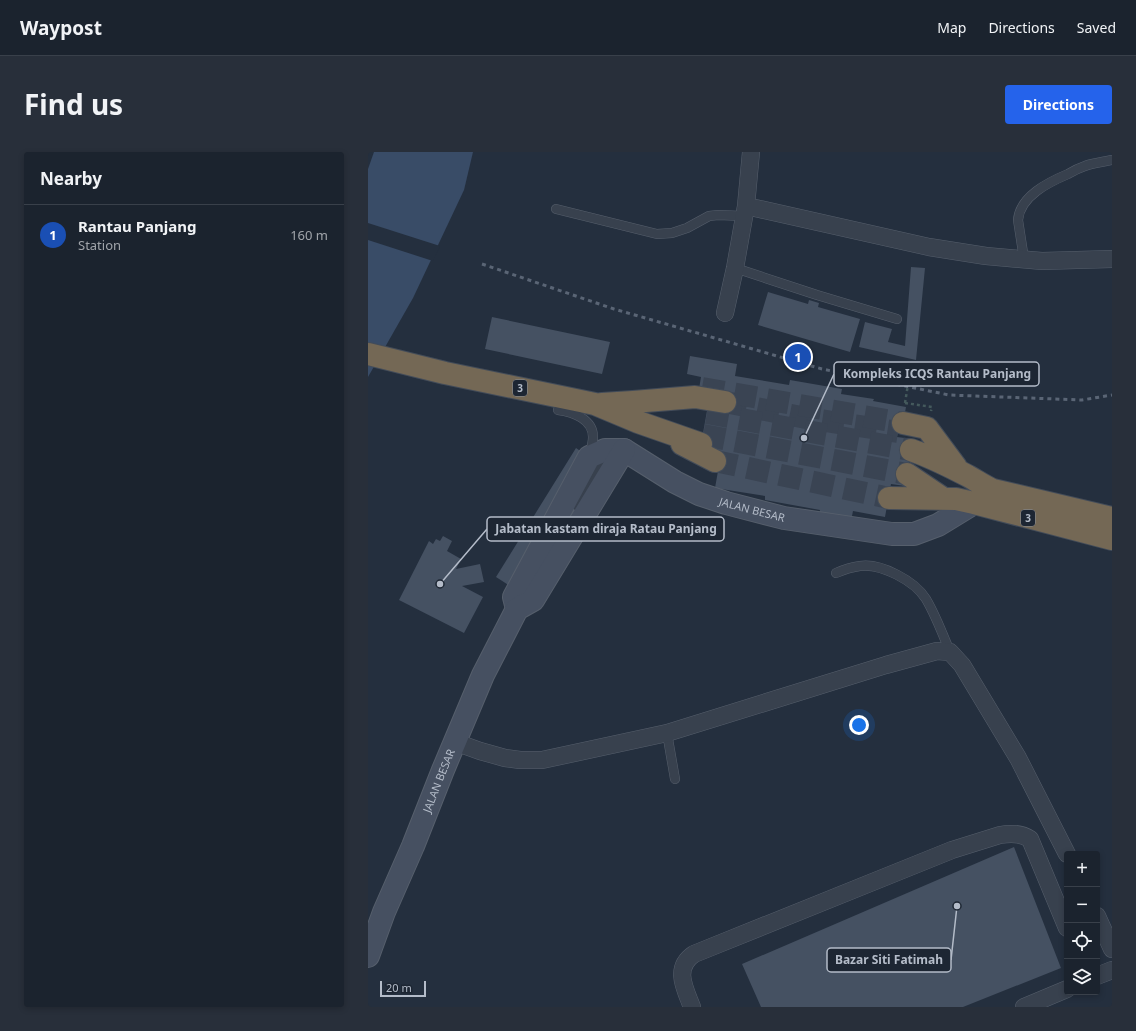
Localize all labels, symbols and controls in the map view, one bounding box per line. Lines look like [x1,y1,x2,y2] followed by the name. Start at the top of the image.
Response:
[20,15,102,41] text: Waypost
[937,18,966,37] text: Map
[988,18,1055,37] text: Directions
[1077,18,1116,37] text: Saved
[24,85,123,123] text: Find us
[1005,85,1112,124] button: Directions
[40,167,102,190] text: Nearby
[78,216,196,236] text: Rantau Panjang
[49,226,57,244] text: 1
[290,226,328,244] text: 160 m
[78,236,121,254] text: Station
[785,342,811,372] pin: 1
[834,362,1039,386] callout: Kompleks ICQS Rantau Panjang
[843,365,1031,382] text: Kompleks ICQS Rantau Panjang
[513,380,527,396] road number: 3
[716,493,787,525] street label: JALAN BESAR
[1021,510,1035,526] road number: 3
[487,517,724,541] callout: Jabatan kastam diraja Ratau Panjang
[494,520,717,537] text: Jabatan kastam diraja Ratau Panjang
[849,715,869,735] your location
[419,746,458,816] street label: JALAN BESAR
[1064,851,1100,995] map controls
[1064,851,1100,887] button: +
[1064,887,1100,923] button: −
[1064,923,1100,959] button: locate
[827,948,951,972] callout: Bazar Siti Fatimah
[835,951,943,968] text: Bazar Siti Fatimah
[1064,959,1100,995] button: layers
[380,979,426,998] scale bar
[386,980,412,995] text: 20 m

